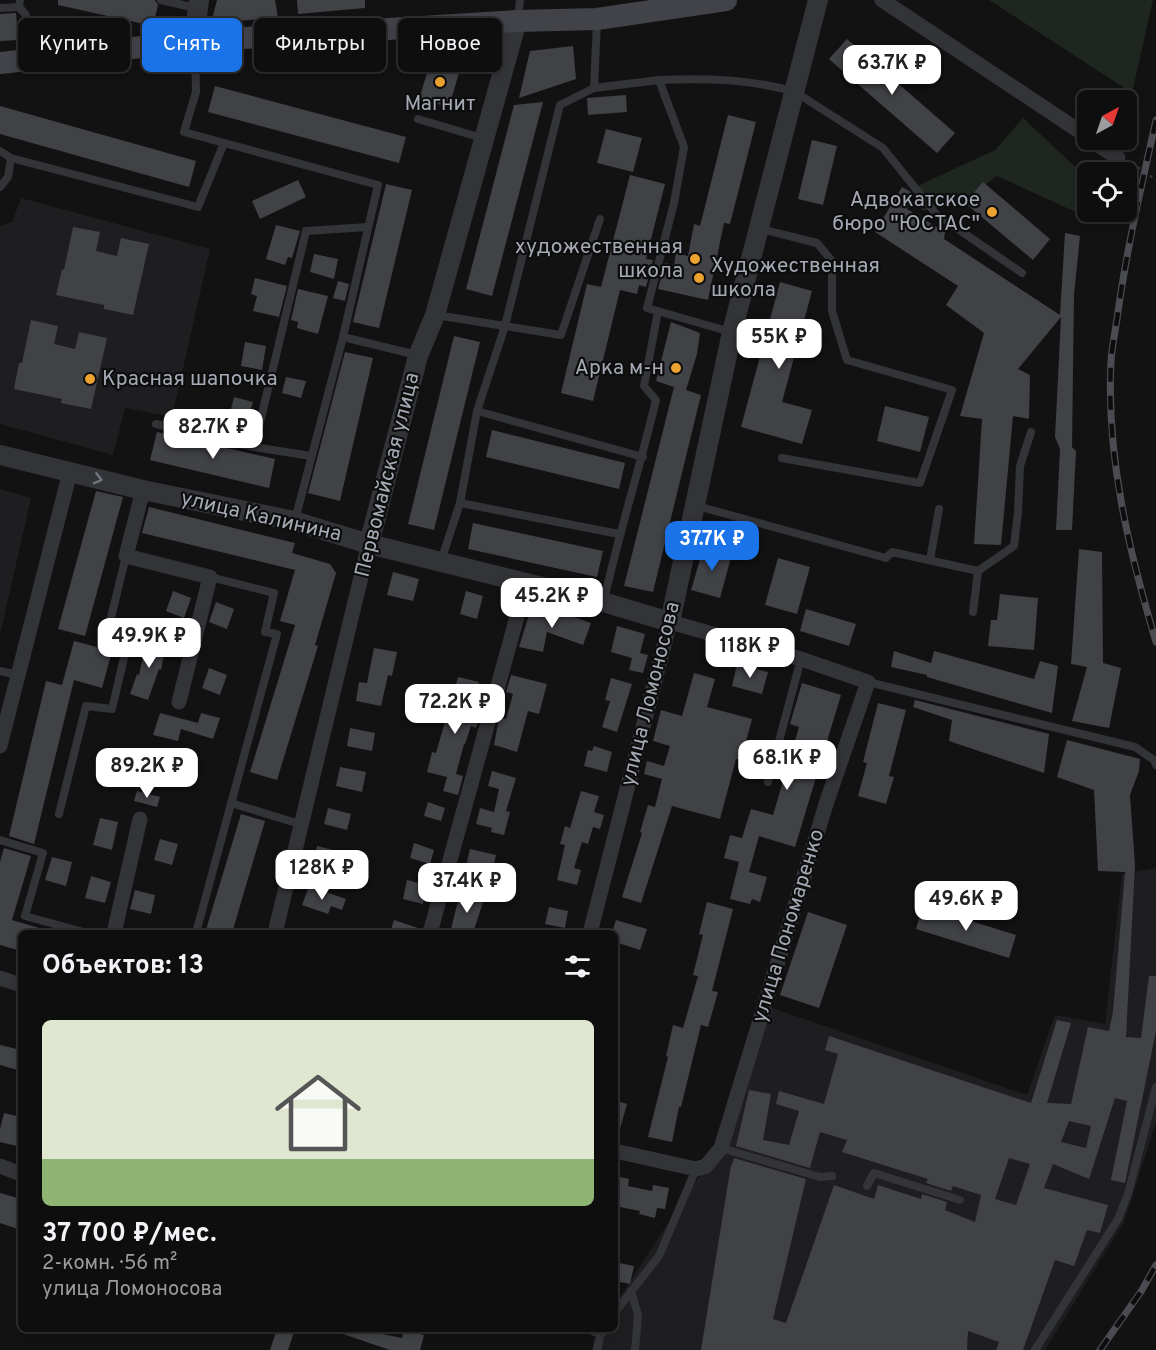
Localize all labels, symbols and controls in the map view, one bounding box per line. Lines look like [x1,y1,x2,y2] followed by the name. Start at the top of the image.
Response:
[18,18,130,72] chip: Купить
[142,18,242,72] chip: Снять
[254,18,386,72] chip: Фильтры
[398,18,502,72] chip: Новое
[837,45,947,96] pin: 63.7K ₽
[857,51,927,77] text: 63.7K ₽
[433,75,447,89] marker: Магнит
[1077,90,1137,150] north arrow
[1077,90,1137,222] map controls
[404,91,476,118] place label: Магнит
[1077,162,1137,222] button: locate
[832,187,980,238] place label: Адвокатское бюро "ЮСТАС"
[985,205,999,219] marker: Адвокатское бюро "ЮСТАС"
[515,234,683,285] place label: художественная школа
[688,252,702,266] marker: художественная школа
[711,253,880,304] place label: Художественная школа
[692,271,706,285] marker: Художественная школа
[737,319,821,370] pin: 55K ₽
[751,325,807,351] text: 55K ₽
[575,355,664,382] place label: Арка м-н
[669,361,683,375] marker: Арка м-н
[102,366,278,393] place label: Красная шапочка
[349,370,427,580] street label: Первомайская улица
[83,372,97,386] marker: Красная шапочка
[158,409,268,460] pin: 82.7K ₽
[178,415,248,441] text: 82.7K ₽
[92,471,102,484] one-way arrow
[178,485,344,549] street label: улица Калинина
[657,521,767,572] pin: 37.7K ₽
[679,527,745,553] text: 37.7K ₽
[497,578,607,629] pin: 45.2K ₽
[515,584,589,610] text: 45.2K ₽
[615,599,687,789] street label: улица Ломоносова
[94,618,204,669] pin: 49.9K ₽
[112,624,186,650] text: 49.9K ₽
[701,628,799,679] pin: 118K ₽
[720,634,780,660] text: 118K ₽
[400,684,510,735] pin: 72.2K ₽
[419,690,491,716] text: 72.2K ₽
[732,740,842,791] pin: 68.1K ₽
[752,746,822,772] text: 68.1K ₽
[92,748,202,799] pin: 89.2K ₽
[110,754,184,780] text: 89.2K ₽
[747,826,831,1026] street label: улица Пономаренко
[273,850,371,901] pin: 128K ₽
[289,856,355,882] text: 128K ₽
[412,863,522,914] pin: 37.4K ₽
[432,869,502,895] text: 37.4K ₽
[911,881,1021,932] pin: 49.6K ₽
[929,887,1003,913] text: 49.6K ₽
[42,950,204,983] text: Объектов: 13
[561,950,594,983] icon: filters
[264,1059,372,1167] icon: home
[42,1218,217,1251] text: 37 700 ₽/мес.
[42,1251,177,1277] text: 2-комн. · 56 m²
[42,1277,222,1303] text: улица Ломоносова

